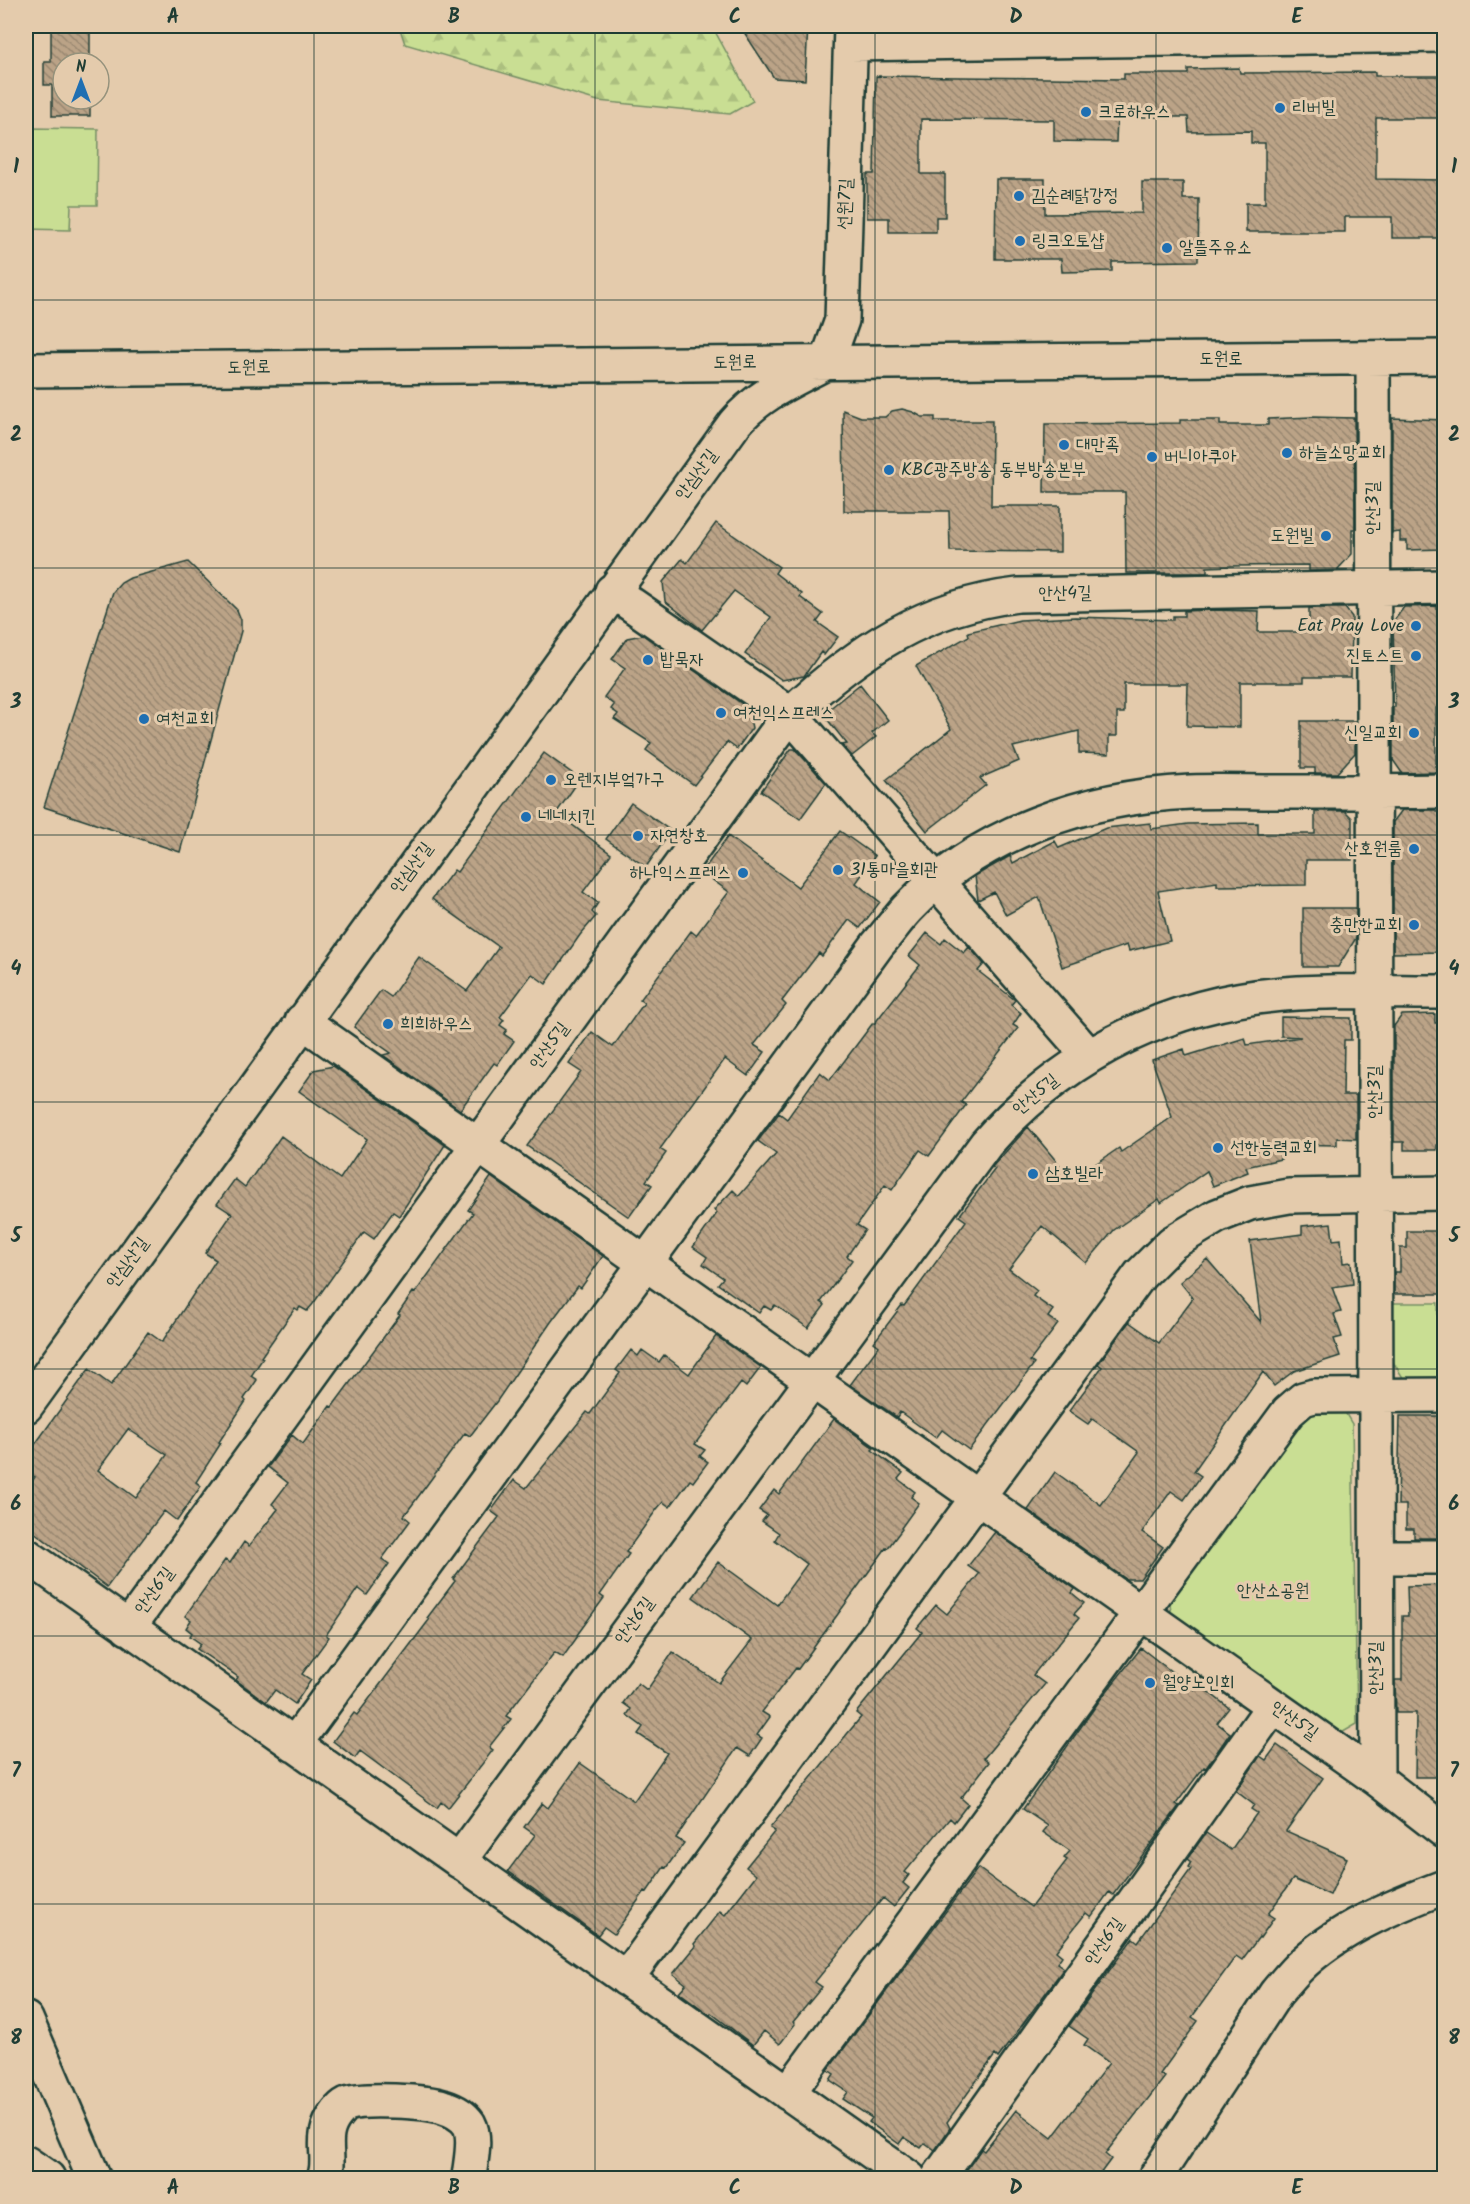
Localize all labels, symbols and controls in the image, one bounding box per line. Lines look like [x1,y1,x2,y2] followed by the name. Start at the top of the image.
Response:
[167,2,179,34] text: A
[448,2,460,34] text: B
[729,2,741,34] text: C
[1009,2,1023,34] text: D
[1291,2,1303,34] text: E
[51,51,111,111] north arrow
[76,55,86,80] text: N
[1292,94,1336,123] place label: 리버빌
[1098,98,1170,127] place label: 크로하우스
[1273,101,1287,115] marker: 리버빌
[1079,105,1093,119] marker: 크로하우스
[13,152,19,184] text: 1
[1451,152,1457,184] text: 1
[831,177,861,230] street label: 선원7길
[1031,182,1118,211] place label: 김순례닭강정
[1012,189,1026,203] marker: 김순례닭강정
[1032,227,1105,256] place label: 링크오토샵
[1013,234,1027,248] marker: 링크오토샵
[1179,234,1251,263] place label: 알뜰주유소
[1160,241,1174,255] marker: 알뜰주유소
[1199,345,1243,374] street label: 도원로
[713,348,757,378] street label: 도원로
[227,353,271,383] street label: 도원로
[10,420,22,452] text: 2
[1448,420,1460,452] text: 2
[1076,431,1119,460] place label: 대만족
[1057,438,1071,452] marker: 대만족
[1299,439,1386,468] place label: 하늘소망교회
[668,443,726,507] street label: 안심산길
[1164,443,1237,472] place label: 버니아쿠아
[1280,446,1294,460] marker: 하늘소망교회
[1145,450,1159,464] marker: 버니아쿠아
[901,456,1086,485] place label: KBC광주방송 동부방송본부
[882,463,896,477] marker: KBC광주방송 동부방송본부
[1359,481,1388,535] street label: 안산3길
[1271,522,1315,551] place label: 도원빌
[1319,529,1333,543] marker: 도원빌
[1038,579,1092,609] street label: 안산4길
[1297,612,1404,641] place label: Eat Pray Love
[1409,619,1423,633] marker: Eat Pray Love
[1346,642,1404,671] place label: 진토스트
[660,646,704,675] place label: 밥묵자
[1409,649,1423,663] marker: 진토스트
[641,653,655,667] marker: 밥묵자
[10,687,22,719] text: 3
[1448,687,1460,719] text: 3
[733,699,834,728] place label: 여천익스프레스
[156,705,214,734] place label: 여천교회
[714,706,728,720] marker: 여천익스프레스
[137,712,151,726] marker: 여천교회
[1344,719,1402,748] place label: 신일교회
[1407,726,1421,740] marker: 신일교회
[563,766,664,795] place label: 오렌지부엌가구
[544,773,558,787] marker: 오렌지부엌가구
[538,803,596,832] place label: 네네치킨
[519,810,533,824] marker: 네네치킨
[650,822,708,851] place label: 자연창호
[631,829,645,843] marker: 자연창호
[1344,835,1402,864] place label: 산호원룸
[383,836,441,900] street label: 안심산길
[1407,842,1421,856] marker: 산호원룸
[850,856,938,885] place label: 31통마을회관
[630,859,731,888] place label: 하나익스프레스
[831,863,845,877] marker: 31통마을회관
[736,866,750,880] marker: 하나익스프레스
[1330,911,1402,940] place label: 충만한교회
[1407,918,1421,932] marker: 충만한교회
[11,954,22,986] text: 4
[1449,954,1460,986] text: 4
[400,1010,472,1039] place label: 희희하우스
[523,1016,578,1076] street label: 안산5길
[381,1017,395,1031] marker: 희희하우스
[1361,1065,1390,1119] street label: 안산3길
[1006,1066,1066,1123] street label: 안산5길
[1230,1134,1317,1163] place label: 선한능력교회
[1211,1141,1225,1155] marker: 선한능력교회
[1045,1160,1103,1189] place label: 삼호빌라
[1026,1167,1040,1181] marker: 삼호빌라
[10,1221,23,1253] text: 5
[1448,1221,1461,1253] text: 5
[99,1231,157,1295] street label: 안심산길
[11,1489,22,1521] text: 6
[1449,1489,1460,1521] text: 6
[128,1560,183,1621] street label: 안산6길
[1237,1577,1309,1606] park label: 안산소공원
[608,1590,663,1651] street label: 안산6길
[1362,1641,1391,1695] street label: 안산3길
[1162,1669,1234,1698] place label: 월양노인회
[1143,1676,1157,1690] marker: 월양노인회
[1264,1694,1324,1748] street label: 안산5길
[11,1756,21,1788] text: 7
[1449,1756,1459,1788] text: 7
[1078,1911,1133,1972] street label: 안산6길
[10,2023,22,2055] text: 8
[1448,2023,1460,2055] text: 8
[167,2173,179,2204] text: A
[448,2173,460,2204] text: B
[729,2173,741,2204] text: C
[1009,2173,1023,2204] text: D
[1291,2173,1303,2204] text: E

